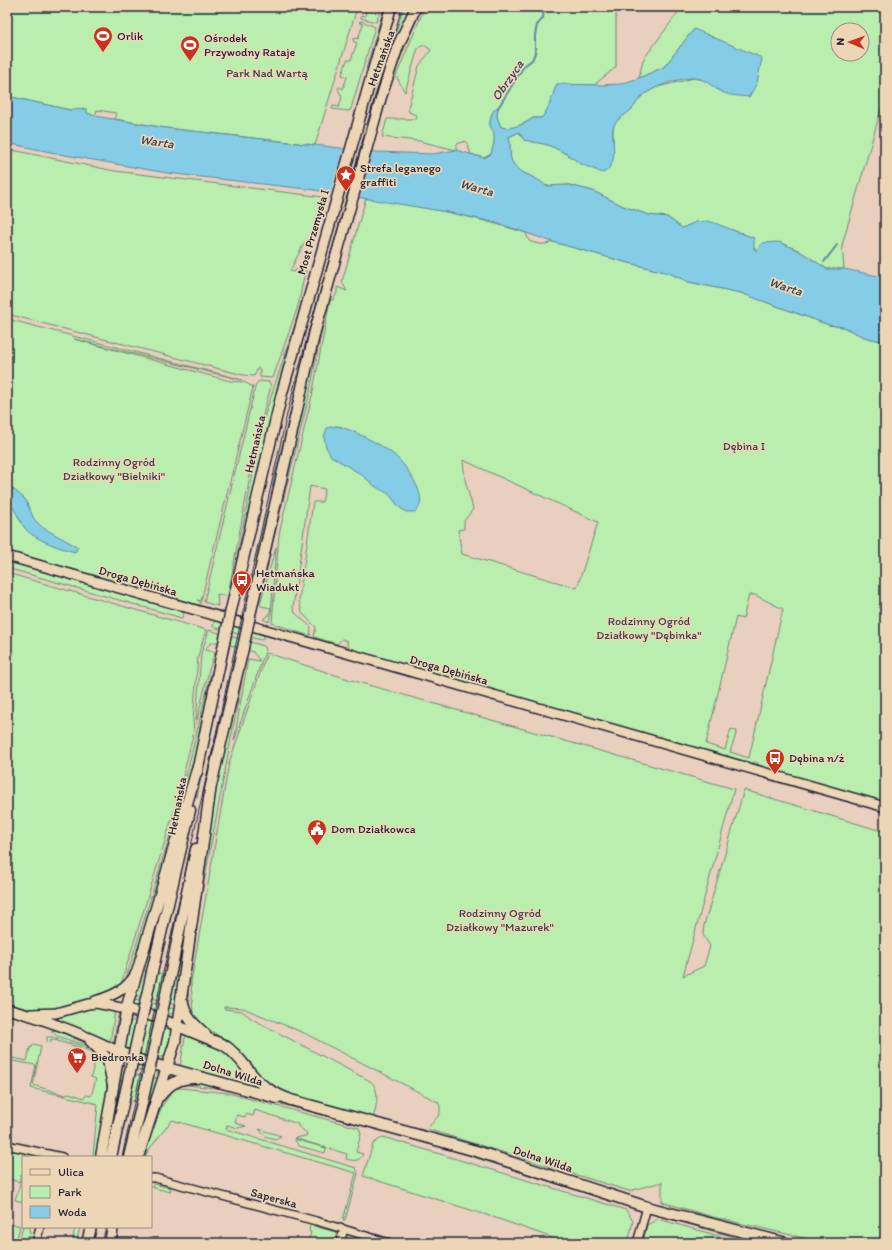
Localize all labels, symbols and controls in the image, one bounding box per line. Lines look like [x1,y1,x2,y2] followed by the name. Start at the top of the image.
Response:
[830,22,870,62] north arrow
[92,25,114,53] sports icon: Orlik
[364,27,398,88] street label: Hetmańska
[117,29,144,43] place label: Orlik
[204,31,295,59] place label: Ośrodek Przywodny Rataje
[179,34,201,62] sports icon: Ośrodek Przywodny Rataje
[834,38,847,46] text: N
[488,57,527,103] water label: Obrzyca
[226,66,309,80] park label: Park Nad Wartą
[139,132,175,151] water label: Warta
[360,161,441,189] place label: Strefa leganego graffiti
[335,164,357,192] place icon: Strefa leganego graffiti
[459,176,496,200] water label: Warta
[294,188,332,276] street label: Most Przemysła I
[767,274,805,299] water label: Warta
[242,413,269,474] street label: Hetmańska
[723,439,765,453] park label: Dębina I
[63,455,165,483] park label: Rodzinny Ogród Działkowy "Bielniki"
[97,563,179,599] street label: Droga Dębińska
[256,566,315,594] place label: Hetmańska Wiadukt
[231,569,253,597] bus stop icon: Hetmańska Wiadukt
[596,614,702,642] park label: Rodzinny Ogród Działkowy "Dębinka"
[408,652,490,688] street label: Droga Dębińska
[764,747,786,775] bus stop icon: Dębina n/ż
[789,751,845,765] place label: Dębina n/ż
[165,775,190,836] street label: Hetmańska
[306,818,328,846] public building icon: Dom Działkowca
[331,822,416,836] place label: Dom Działkowca
[446,906,554,934] park label: Rodzinny Ogród Działkowy "Mazurek"
[66,1046,88,1074] supermarket icon: Biedronka
[91,1050,145,1064] place label: Biedronka
[201,1057,265,1089] street label: Dolna Wilda
[511,1143,575,1175] street label: Dolna Wilda
[22,1156,152,1228] legend
[58,1165,84,1179] text: Ulica
[58,1185,82,1199] text: Park
[249,1185,299,1211] street label: Saperska
[58,1205,87,1219] text: Woda

